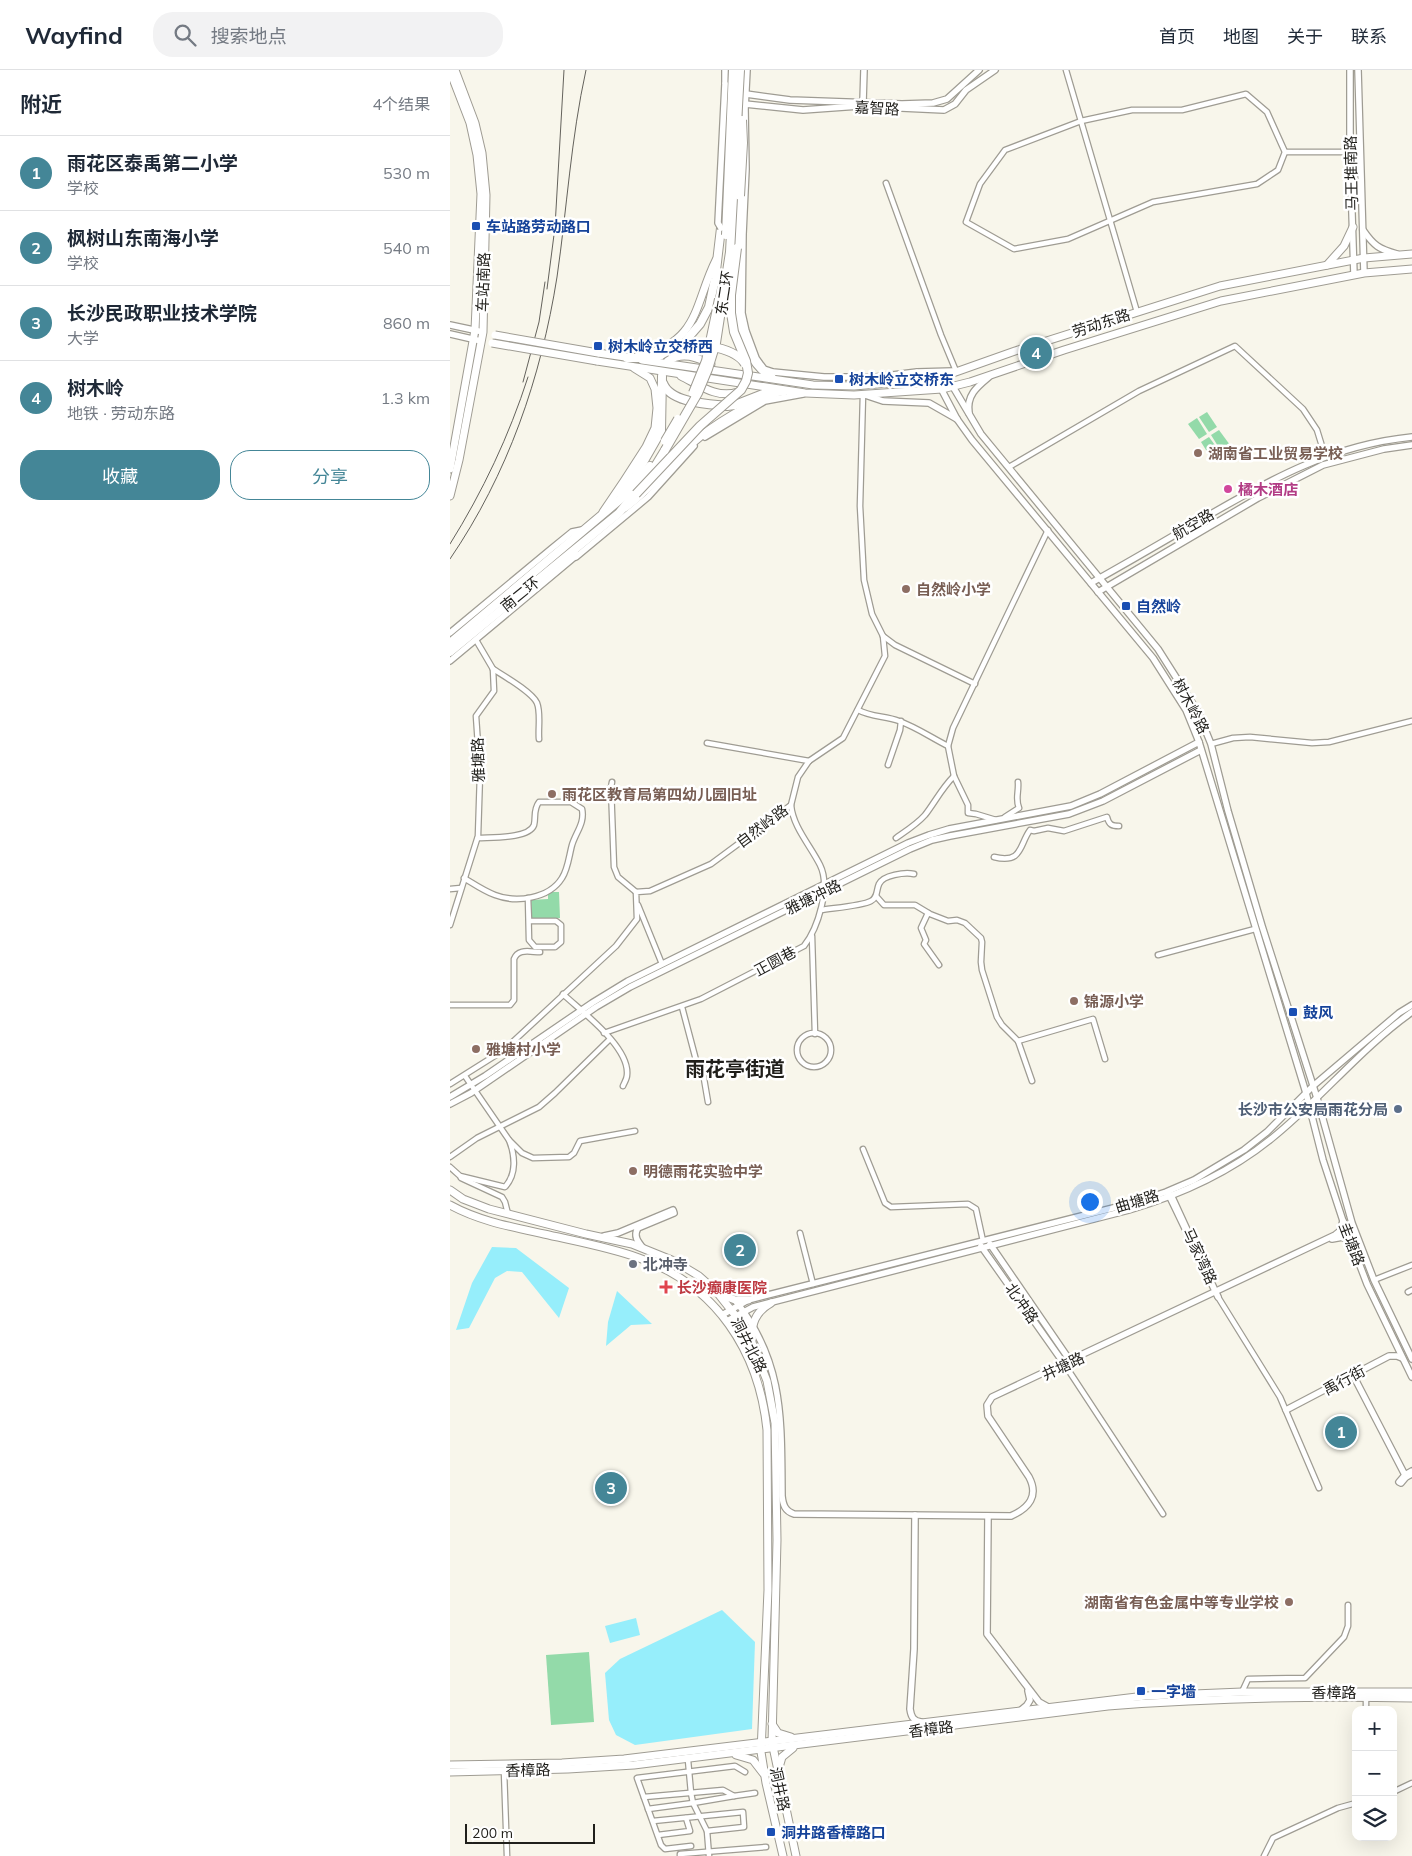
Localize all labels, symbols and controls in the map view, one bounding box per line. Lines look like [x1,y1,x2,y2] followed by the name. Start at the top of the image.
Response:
[153,12,503,57] search box
[25,20,123,50] text: Wayfind
[171,21,199,49] icon: search
[211,24,287,48] text: 搜索地点
[1159,25,1195,48] text: 首页
[1223,25,1259,48] text: 地图
[1287,25,1323,48] text: 关于
[1351,25,1387,48] text: 联系
[20,91,62,117] text: 附近
[372,94,430,114] text: 4个结果
[854,97,900,119] street label: 嘉智路
[1341,135,1361,211] street label: 马王堆南路
[67,151,238,175] text: 雨花区泰禹第二小学
[31,163,41,183] text: 1
[383,163,430,183] text: 530 m
[67,178,99,198] text: 学校
[486,217,591,236] place label: 车站路劳动路口
[470,220,482,232] marker: 车站路劳动路口
[67,226,219,250] text: 枫树山东南海小学
[31,238,41,258] text: 2
[383,238,430,258] text: 540 m
[472,252,494,312] street label: 车站南路
[67,253,99,273] text: 学校
[711,269,737,317] street label: 东二环
[67,301,257,325] text: 长沙民政职业技术学院
[1070,305,1132,341] street label: 劳动东路
[31,313,41,333] text: 3
[383,313,430,333] text: 860 m
[67,328,99,348] text: 大学
[1020,334,1052,372] pin: 4
[608,337,713,356] place label: 树木岭立交桥西
[592,340,604,352] marker: 树木岭立交桥西
[849,370,954,389] place label: 树木岭立交桥东
[833,373,845,385] marker: 树木岭立交桥东
[67,376,124,400] text: 树木岭
[31,388,41,408] text: 4
[381,388,430,408] text: 1.3 km
[67,403,175,423] text: 地铁 · 劳动东路
[1208,444,1343,463] place label: 湖南省工业贸易学校
[1192,447,1204,459] marker: 湖南省工业贸易学校
[20,450,220,500] button: 收藏
[230,450,430,500] button: 分享
[1238,480,1298,499] place label: 橘木酒店
[1222,483,1234,495] marker: 橘木酒店
[1169,505,1217,543] street label: 航空路
[497,572,543,616] street label: 南二环
[916,580,991,599] place label: 自然岭小学
[900,583,912,595] marker: 自然岭小学
[1136,597,1181,616] place label: 自然岭
[1120,600,1132,612] marker: 自然岭
[1169,675,1213,737] street label: 树木岭路
[468,737,488,783] street label: 雅塘路
[562,785,757,804] place label: 雨花区教育局第四幼儿园旧址
[546,788,558,800] marker: 雨花区教育局第四幼儿园旧址
[732,800,792,852] street label: 自然岭路
[782,875,844,919] street label: 雅塘冲路
[751,942,799,980] street label: 正圆巷
[1084,992,1144,1011] place label: 锦源小学
[1068,995,1080,1007] marker: 锦源小学
[1303,1003,1333,1022] place label: 鼓风
[1287,1006,1299,1018] marker: 鼓风
[486,1040,561,1059] place label: 雅塘村小学
[470,1043,482,1055] marker: 雅塘村小学
[685,1056,785,1081] district label: 雨花亭街道
[1238,1100,1388,1119] place label: 长沙市公安局雨花分局
[1392,1103,1404,1115] marker: 长沙市公安局雨花分局
[643,1162,763,1181] place label: 明德雨花实验中学
[627,1165,639,1177] marker: 明德雨花实验中学
[1113,1185,1161,1217] street label: 曲塘路
[1077,1189,1103,1215] your location
[1335,1220,1369,1268] street label: 圭塘路
[1179,1225,1221,1287] street label: 马家湾路
[724,1231,756,1269] pin: 2
[643,1255,688,1274] place label: 北冲寺
[627,1258,639,1270] marker: 北冲寺
[677,1278,767,1297] place label: 长沙癫康医院
[1001,1279,1043,1327] street label: 北冲路
[659,1280,673,1294] marker: 长沙癫康医院
[727,1314,771,1376] street label: 洞井北路
[1039,1348,1087,1384] street label: 井塘路
[1320,1361,1368,1399] street label: 禹行街
[1325,1413,1357,1451] pin: 1
[595,1469,627,1507] pin: 3
[1084,1593,1279,1612] place label: 湖南省有色金属中等专业学校
[1283,1596,1295,1608] marker: 湖南省有色金属中等专业学校
[1151,1682,1196,1701] place label: 一字墙
[1311,1683,1357,1702] street label: 香樟路
[1135,1685,1147,1697] marker: 一字墙
[1352,1706,1397,1841] map controls
[1352,1706,1397,1751] button: +
[908,1717,954,1741] street label: 香樟路
[1352,1751,1397,1796] button: −
[505,1760,551,1780] street label: 香樟路
[766,1765,794,1813] street label: 洞井路
[1352,1796,1397,1841] button: layers
[465,1821,595,1844] scale bar
[781,1823,886,1842] place label: 洞井路香樟路口
[472,1824,513,1842] text: 200 m
[765,1826,777,1838] marker: 洞井路香樟路口

